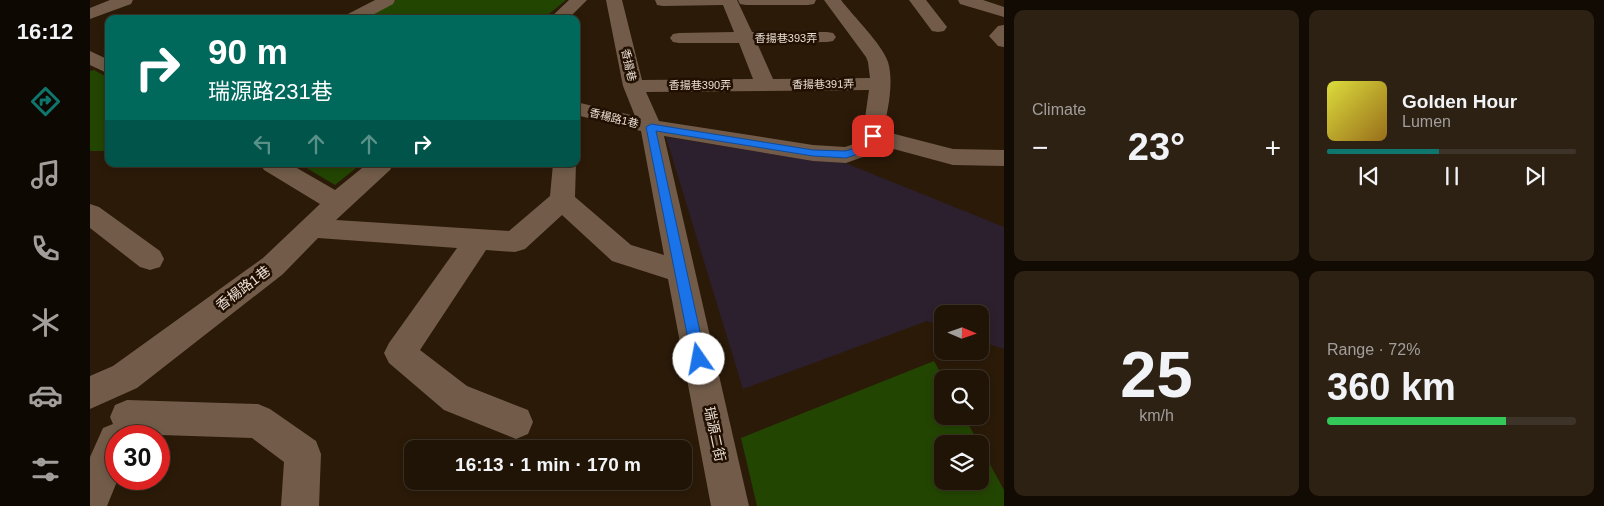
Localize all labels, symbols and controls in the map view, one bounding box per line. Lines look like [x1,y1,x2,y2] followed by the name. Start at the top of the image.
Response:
[17,19,73,44] text: 16:12
[208,32,288,71] text: 90 m
[755,32,817,44] street label: 香揚巷393弄
[125,35,190,100] icon: right
[619,48,639,82] street label: 香揚巷
[792,77,854,91] street label: 香揚巷391弄
[208,79,333,104] text: 瑞源路231巷
[669,79,731,91] street label: 香揚巷390弄
[28,84,63,119] icon: directions
[1402,91,1517,112] text: Golden Hour
[1032,101,1086,118] text: Climate
[588,106,640,130] street label: 香楊路1巷
[1402,113,1451,130] text: Lumen
[852,115,894,157] pin
[859,122,887,150] icon: arrive
[1128,126,1185,168] text: 23°
[249,130,277,158] icon: left
[302,130,330,158] icon: ahead
[355,130,383,158] icon: ahead
[408,130,436,158] icon: right
[1032,132,1048,163] text: −
[1265,132,1281,163] text: +
[28,157,63,192] icon: music
[1355,162,1383,190] icon: previous
[1438,162,1466,190] icon: pause
[1521,162,1549,190] icon: next
[28,231,63,266] icon: phone
[213,262,273,314] street label: 香楊路1巷
[28,305,63,340] icon: climate
[934,305,989,360] north arrow
[934,305,989,490] map controls
[672,332,724,384] position arrow
[1120,338,1193,411] text: 25
[1327,341,1420,358] text: Range · 72%
[1327,366,1456,408] text: 360 km
[934,370,989,425] button: search
[28,378,63,413] icon: car
[701,405,729,463] street label: 瑞源二街
[1139,407,1174,424] text: km/h
[105,425,170,490] speed limit sign: 30
[934,435,989,490] button: layers
[28,452,63,487] icon: filters
[455,454,641,475] text: 16:13 · 1 min · 170 m

